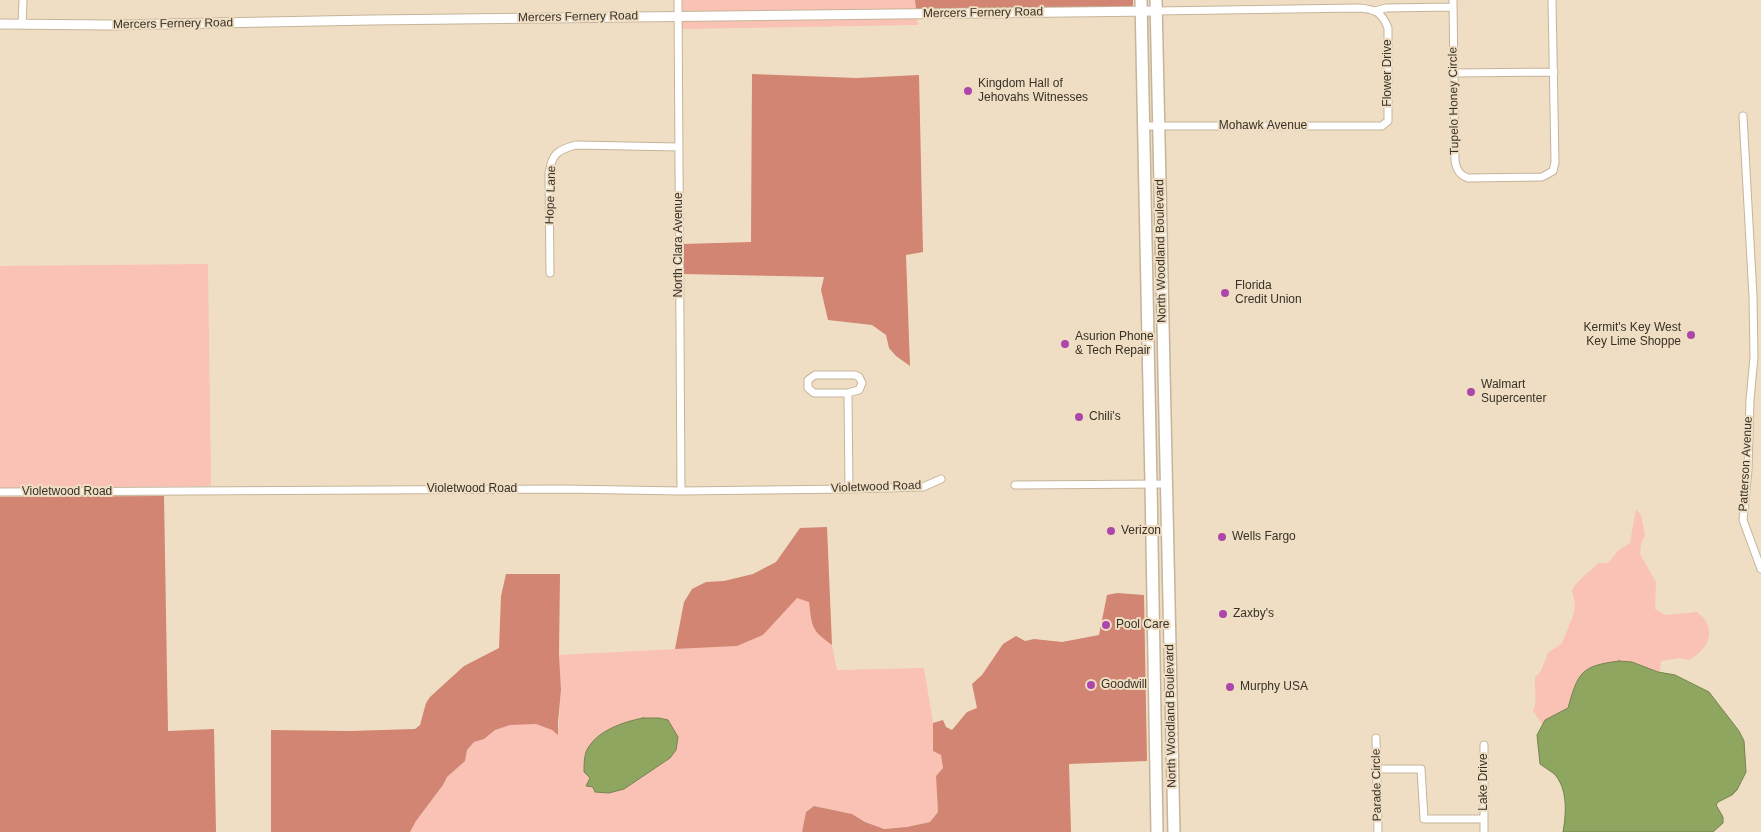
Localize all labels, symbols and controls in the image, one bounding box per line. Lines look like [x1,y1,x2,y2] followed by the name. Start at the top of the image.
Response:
[923,5,1043,21] street label: Mercers Fernery Road
[518,9,638,25] street label: Mercers Fernery Road
[113,16,233,32] street label: Mercers Fernery Road
[1381,39,1395,107] street label: Flower Drive
[1446,47,1462,155] street label: Tupelo Honey Circle
[978,77,1088,105] place label: Kingdom Hall of Jehovahs Witnesses
[962,85,974,97] marker: Kingdom Hall of Jehovahs Witnesses
[1219,119,1307,133] street label: Mohawk Avenue
[543,165,559,225] street label: Hope Lane
[1153,179,1169,323] street label: North Woodland Boulevard
[672,192,686,298] street label: North Clara Avenue
[1235,279,1302,307] place label: Florida Credit Union
[1219,287,1231,299] marker: Florida Credit Union
[1584,321,1681,349] place label: Kermit's Key West Key Lime Shoppe
[1685,329,1697,341] marker: Kermit's Key West Key Lime Shoppe
[1075,330,1154,358] place label: Asurion Phone & Tech Repair
[1059,338,1071,350] marker: Asurion Phone & Tech Repair
[1481,378,1546,406] place label: Walmart Supercenter
[1465,386,1477,398] marker: Walmart Supercenter
[1089,410,1121,424] place label: Chili's
[1073,411,1085,423] marker: Chili's
[1736,416,1756,512] street label: Patterson Avenue
[831,478,921,496] street label: Violetwood Road
[427,482,517,496] street label: Violetwood Road
[22,485,112,499] street label: Violetwood Road
[1121,524,1161,538] place label: Verizon
[1105,525,1117,537] marker: Verizon
[1232,530,1296,544] place label: Wells Fargo
[1216,531,1228,543] marker: Wells Fargo
[1233,607,1274,621] place label: Zaxby's
[1217,608,1229,620] marker: Zaxby's
[1116,618,1169,632] place label: Pool Care
[1100,619,1112,631] marker: Pool Care
[1163,644,1179,788] street label: North Woodland Boulevard
[1101,678,1147,692] place label: Goodwill
[1085,679,1097,691] marker: Goodwill
[1240,680,1308,694] place label: Murphy USA
[1224,681,1236,693] marker: Murphy USA
[1369,749,1385,821] street label: Parade Circle
[1477,753,1491,811] street label: Lake Drive

